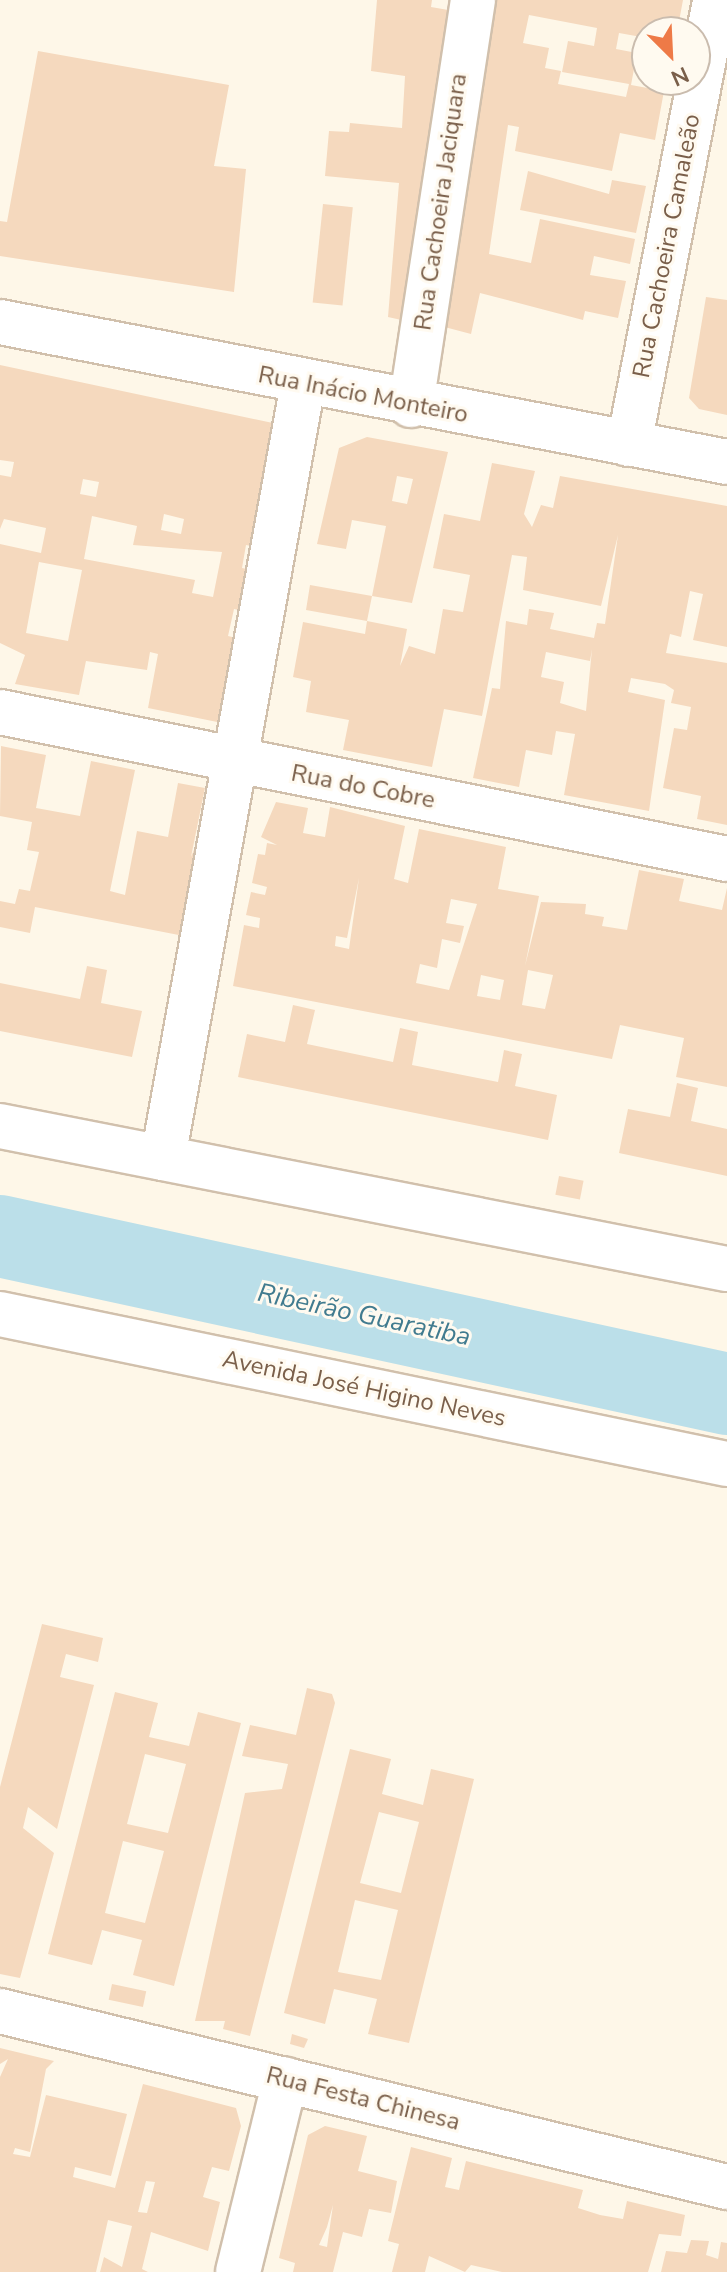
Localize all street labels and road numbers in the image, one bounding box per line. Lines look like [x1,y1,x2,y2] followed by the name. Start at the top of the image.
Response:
[409,72,473,332] street label: Rua Cachoeira Jaciquara
[627,112,707,380] street label: Rua Cachoeira Camaleão
[256,361,470,429] street label: Rua Inácio Monteiro
[289,759,437,815] street label: Rua do Cobre
[220,1345,508,1433] street label: Avenida José Higino Neves
[263,2061,463,2137] street label: Rua Festa Chinesa

